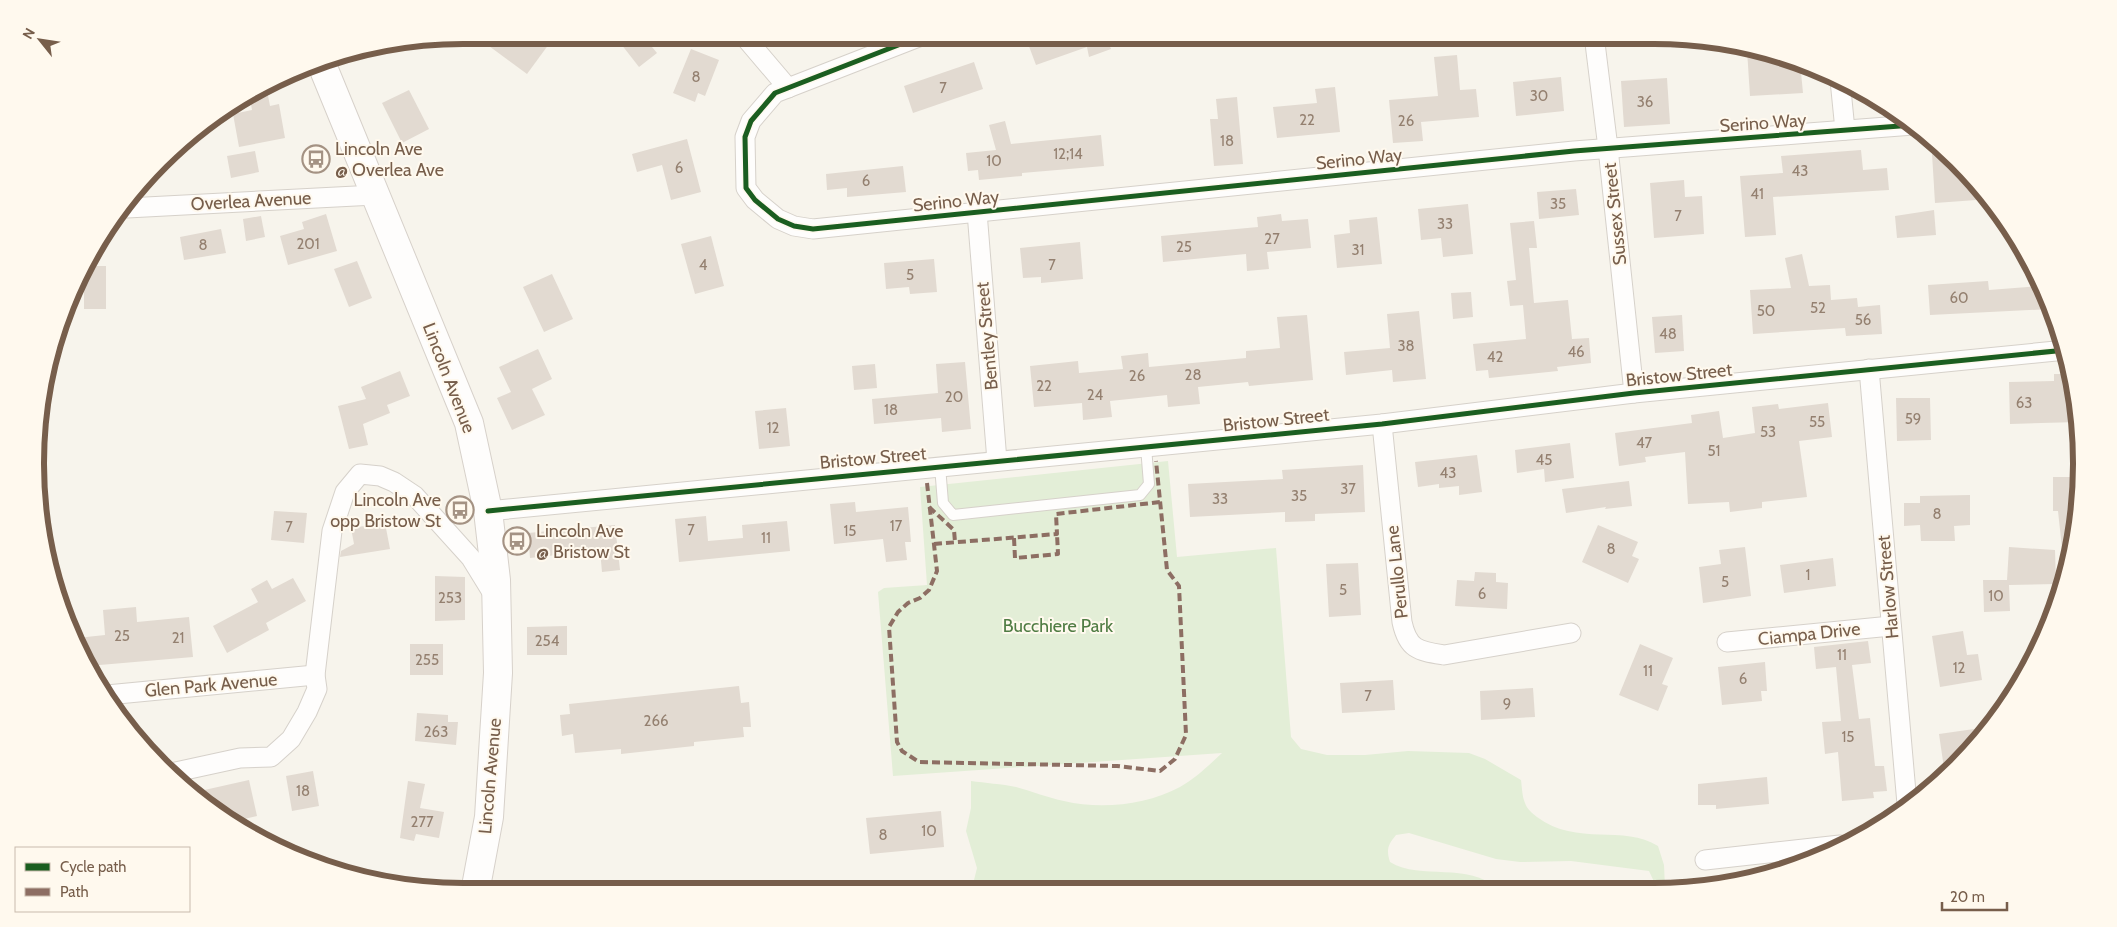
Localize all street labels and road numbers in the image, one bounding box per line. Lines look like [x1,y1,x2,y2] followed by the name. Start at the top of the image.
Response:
[1719,109,1807,137] street label: Serino Way
[1315,144,1403,174] street label: Serino Way
[1599,162,1631,266] street label: Sussex Street
[912,186,1000,216] street label: Serino Way
[190,187,312,215] street label: Overlea Avenue
[971,281,1003,391] street label: Bentley Street
[418,320,480,436] street label: Lincoln Avenue
[1625,358,1733,392] street label: Bristow Street
[1222,403,1330,437] street label: Bristow Street
[819,442,927,474] street label: Bristow Street
[1381,524,1413,620] street label: Perullo Lane
[1873,534,1903,640] street label: Harlow Street
[1757,618,1861,650] street label: Ciampa Drive
[144,668,278,702] street label: Glen Park Avenue
[474,717,506,835] street label: Lincoln Avenue

